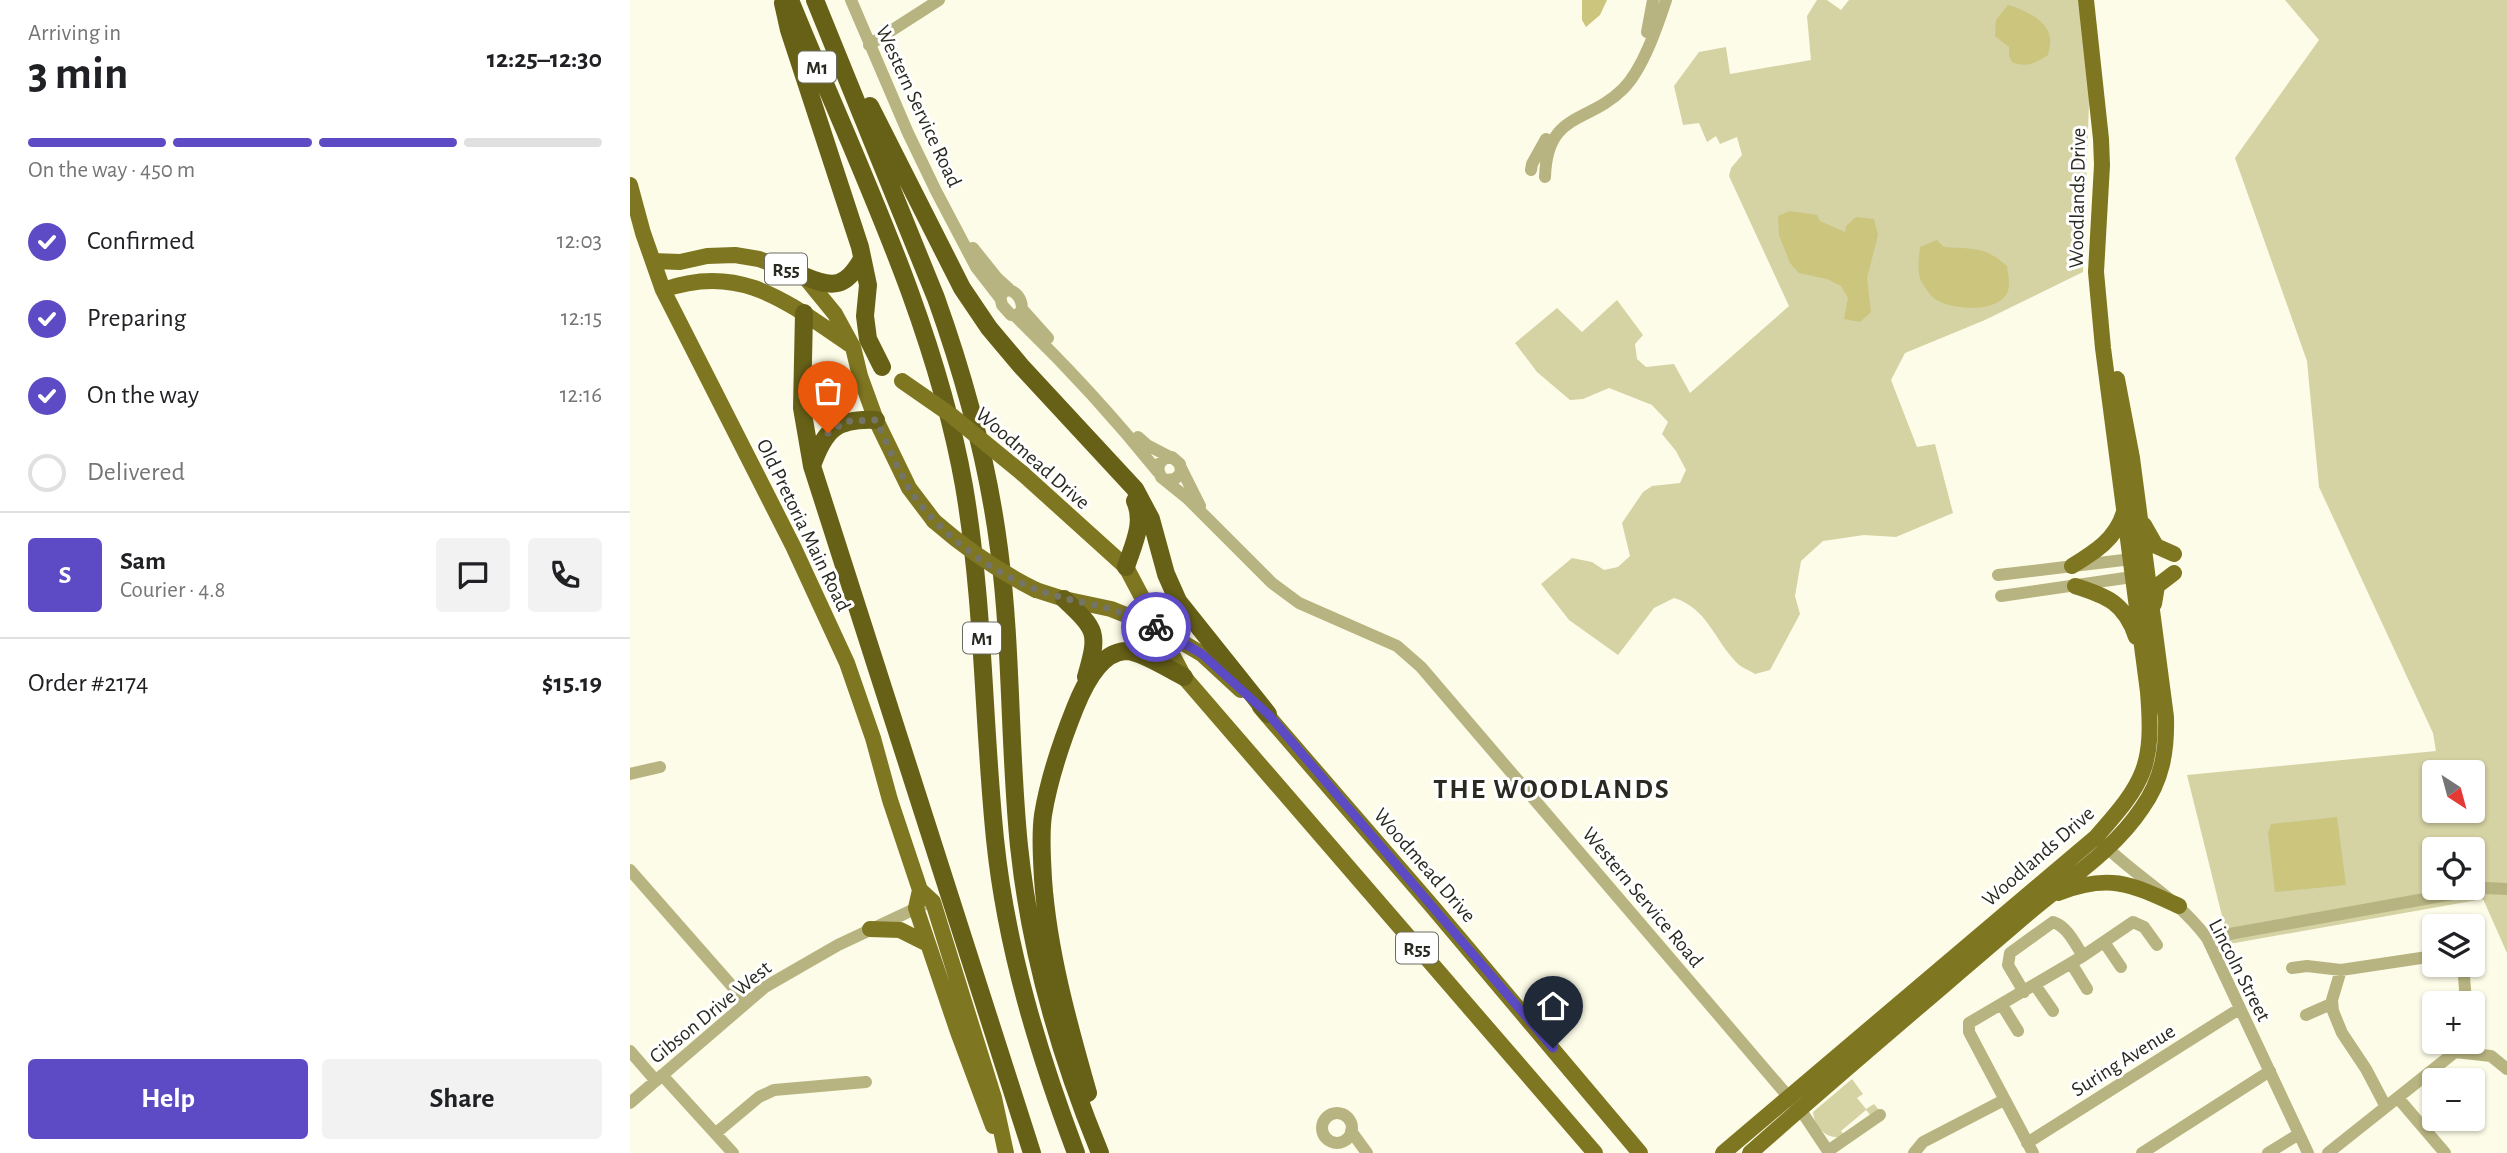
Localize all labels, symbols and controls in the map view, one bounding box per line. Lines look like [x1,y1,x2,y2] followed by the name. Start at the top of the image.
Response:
[28,22,121,45] text: Arriving in
[872,22,965,190] street label: Western Service Road
[487,46,602,72] text: 12:25–12:30
[28,51,128,97] text: 3 min
[798,52,836,82] road number: M1
[2066,128,2089,269] street label: Woodlands Drive
[28,159,195,182] text: On the way · 450 m
[28,223,66,261] icon: check
[87,228,195,254] text: Confirmed
[557,230,602,253] text: 12:03
[765,254,807,284] road number: R55
[28,300,66,338] icon: check
[87,305,186,331] text: Preparing
[561,307,602,330] text: 12:15
[798,361,858,433] pin
[809,372,847,410] icon: bag
[28,377,66,415] icon: check
[87,382,199,408] text: On the way
[560,384,602,407] text: 12:16
[972,403,1094,513] street label: Woodmead Drive
[753,436,854,615] street label: Old Pretoria Main Road
[87,459,185,485] text: Delivered
[436,538,510,612] button: chat
[528,538,602,612] button: phone
[120,548,166,574] text: Sam
[59,562,71,588] text: S
[120,579,225,602] text: Courier · 4.8
[1121,592,1191,662] courier
[1137,608,1175,646] icon: bike
[963,622,1001,653] road number: M1
[28,670,149,696] text: Order #2174
[542,670,602,696] text: $15.19
[2422,760,2485,822] north arrow
[2422,760,2485,1131] map controls
[1433,776,1671,804] district label: THE WOODLANDS
[1978,802,2098,910] street label: Woodlands Drive
[1370,804,1480,926] street label: Woodmead Drive
[1578,823,1707,971] street label: Western Service Road
[2422,837,2485,900] button: locate
[2422,914,2485,977] button: layers
[2205,916,2274,1025] street label: Lincoln Street
[1396,932,1438,964] road number: R55
[646,957,775,1068] street label: Gibson Drive West
[1523,976,1583,1048] pin
[1534,987,1572,1025] icon: home
[2422,991,2485,1054] button: +
[2068,1020,2179,1101] street label: Suring Avenue
[28,1059,308,1139] button: Help
[322,1059,602,1139] button: Share
[2422,1068,2485,1131] button: −

